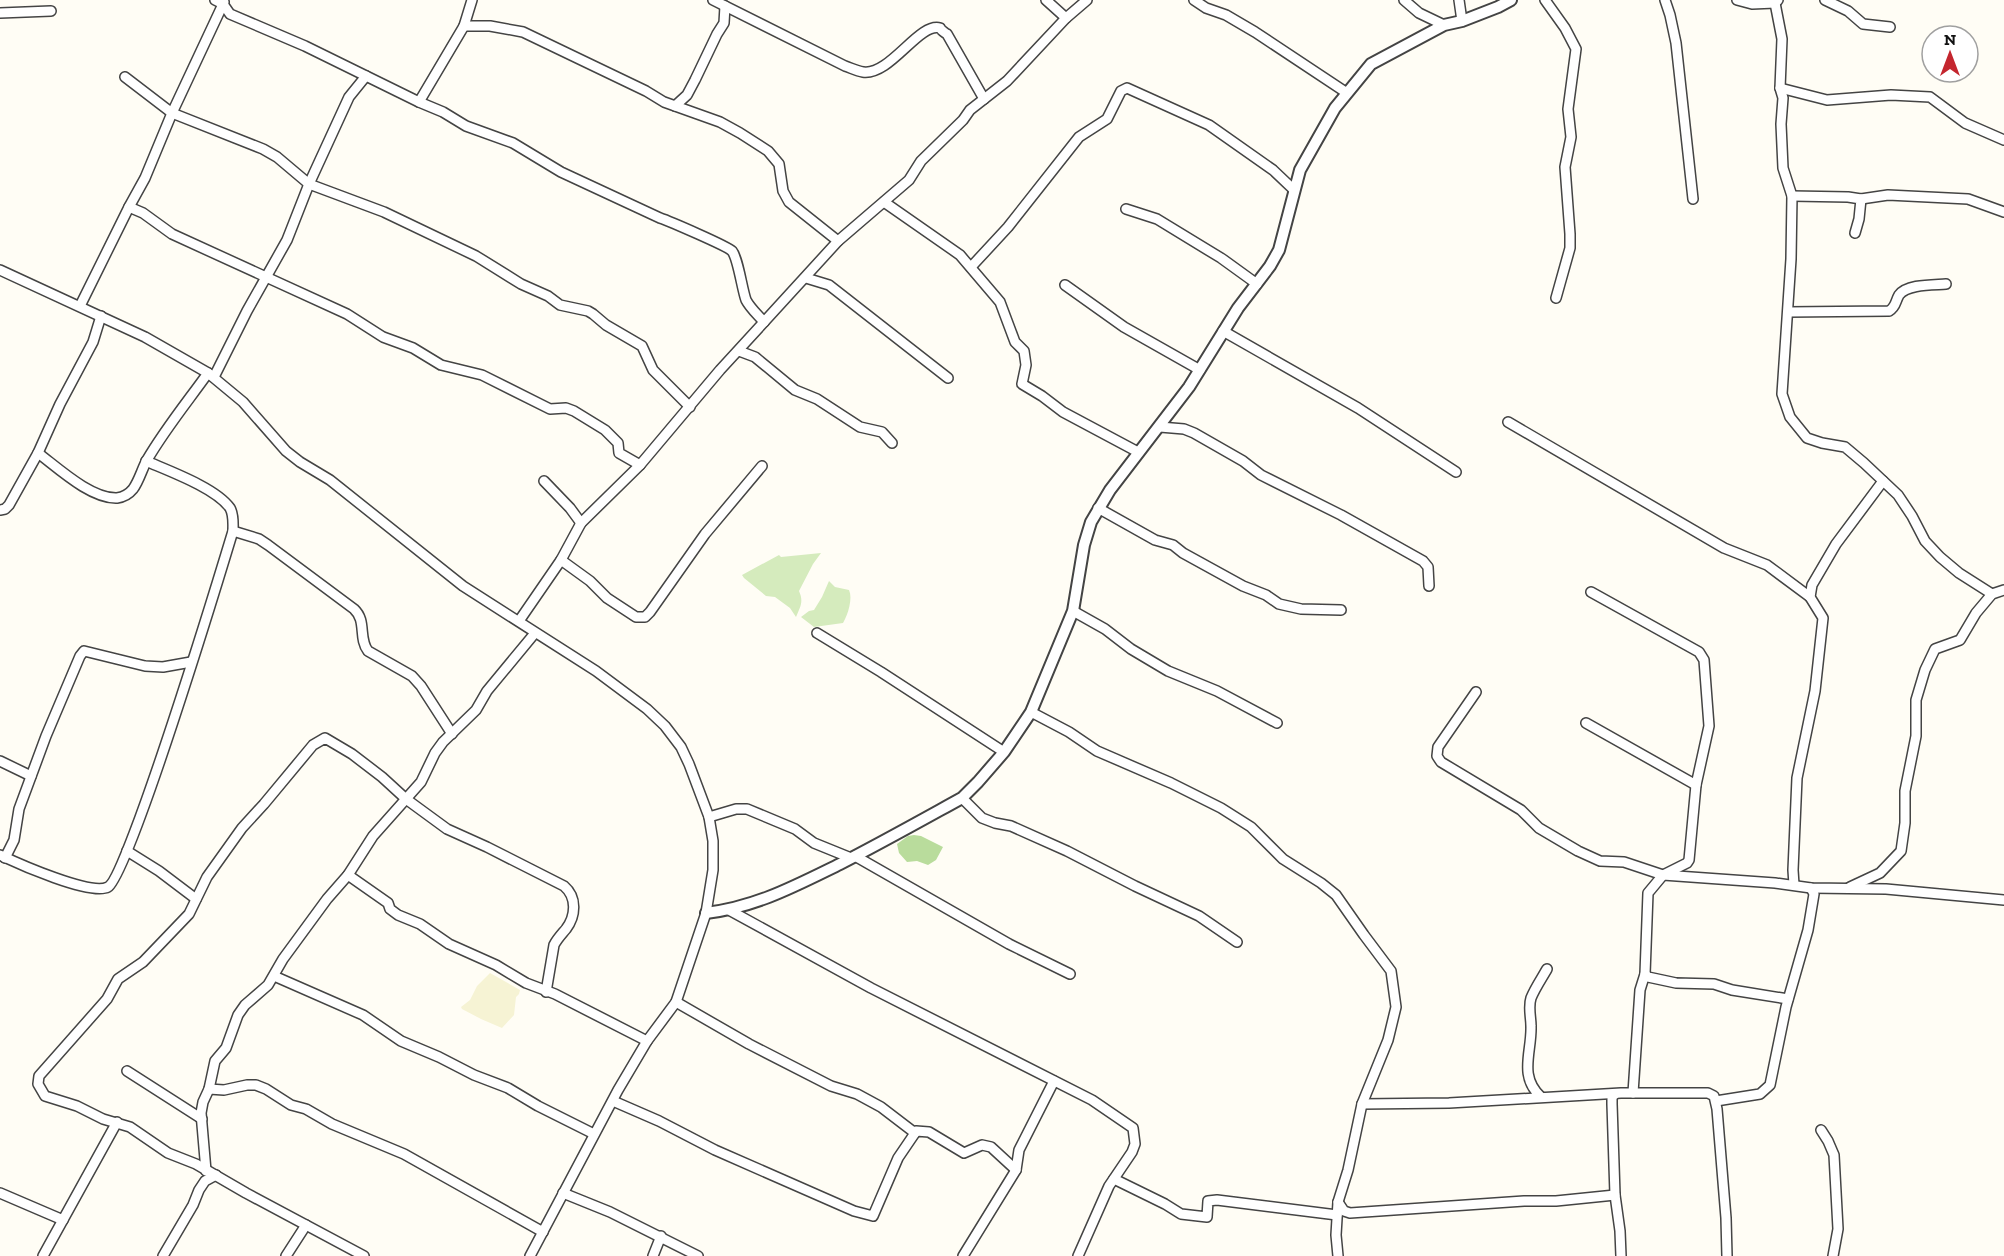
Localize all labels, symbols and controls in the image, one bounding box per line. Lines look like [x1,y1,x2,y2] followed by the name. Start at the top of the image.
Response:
[1920,24,1980,84] north arrow
[1944,30,1956,49] text: N

